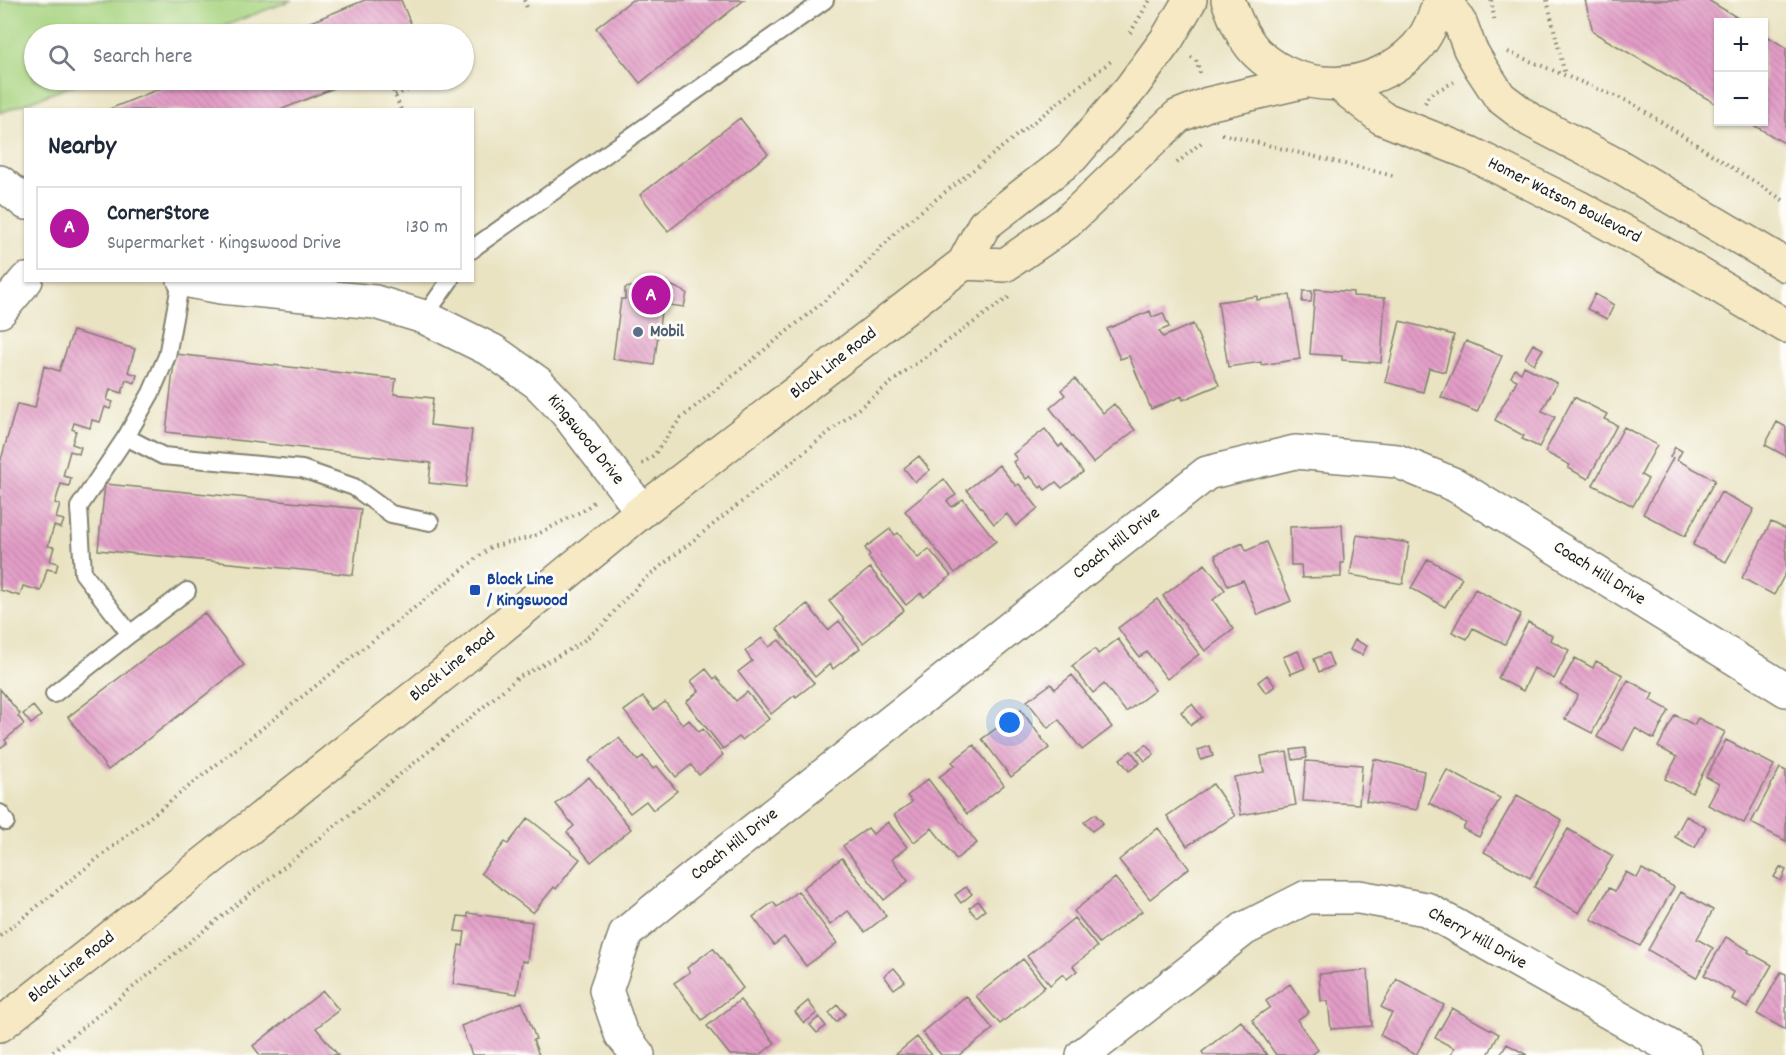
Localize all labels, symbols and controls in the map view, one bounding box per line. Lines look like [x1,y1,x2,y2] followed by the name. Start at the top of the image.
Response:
[1714,18,1768,126] map controls
[1714,18,1768,72] button: +
[24,24,474,90] search box
[45,41,78,74] icon: search
[93,42,192,73] text: Search here
[1714,72,1768,126] button: −
[48,129,116,166] text: Nearby
[1483,151,1645,251] street label: Homer Watson Boulevard
[107,199,209,230] text: CornerStore
[64,214,75,242] text: A
[406,214,448,242] text: 130 m
[107,230,341,258] text: Supermarket · Kingswood Drive
[632,272,670,318] pin: A
[650,320,685,345] place label: Mobil
[785,322,883,406] street label: Block Line Road
[631,325,645,339] marker: Mobil
[541,389,629,491] street label: Kingswood Drive
[1068,502,1166,586] street label: Coach Hill Drive
[1548,536,1650,612] street label: Coach Hill Drive
[486,568,568,614] place label: Block Line / Kingswood
[468,583,482,597] marker: Block Line / Kingswood
[405,623,501,709] street label: Block Line Road
[995,708,1024,737] your location
[686,803,784,887] street label: Coach Hill Drive
[1423,901,1531,977] street label: Cherry Hill Drive
[23,926,121,1010] street label: Block Line Road

